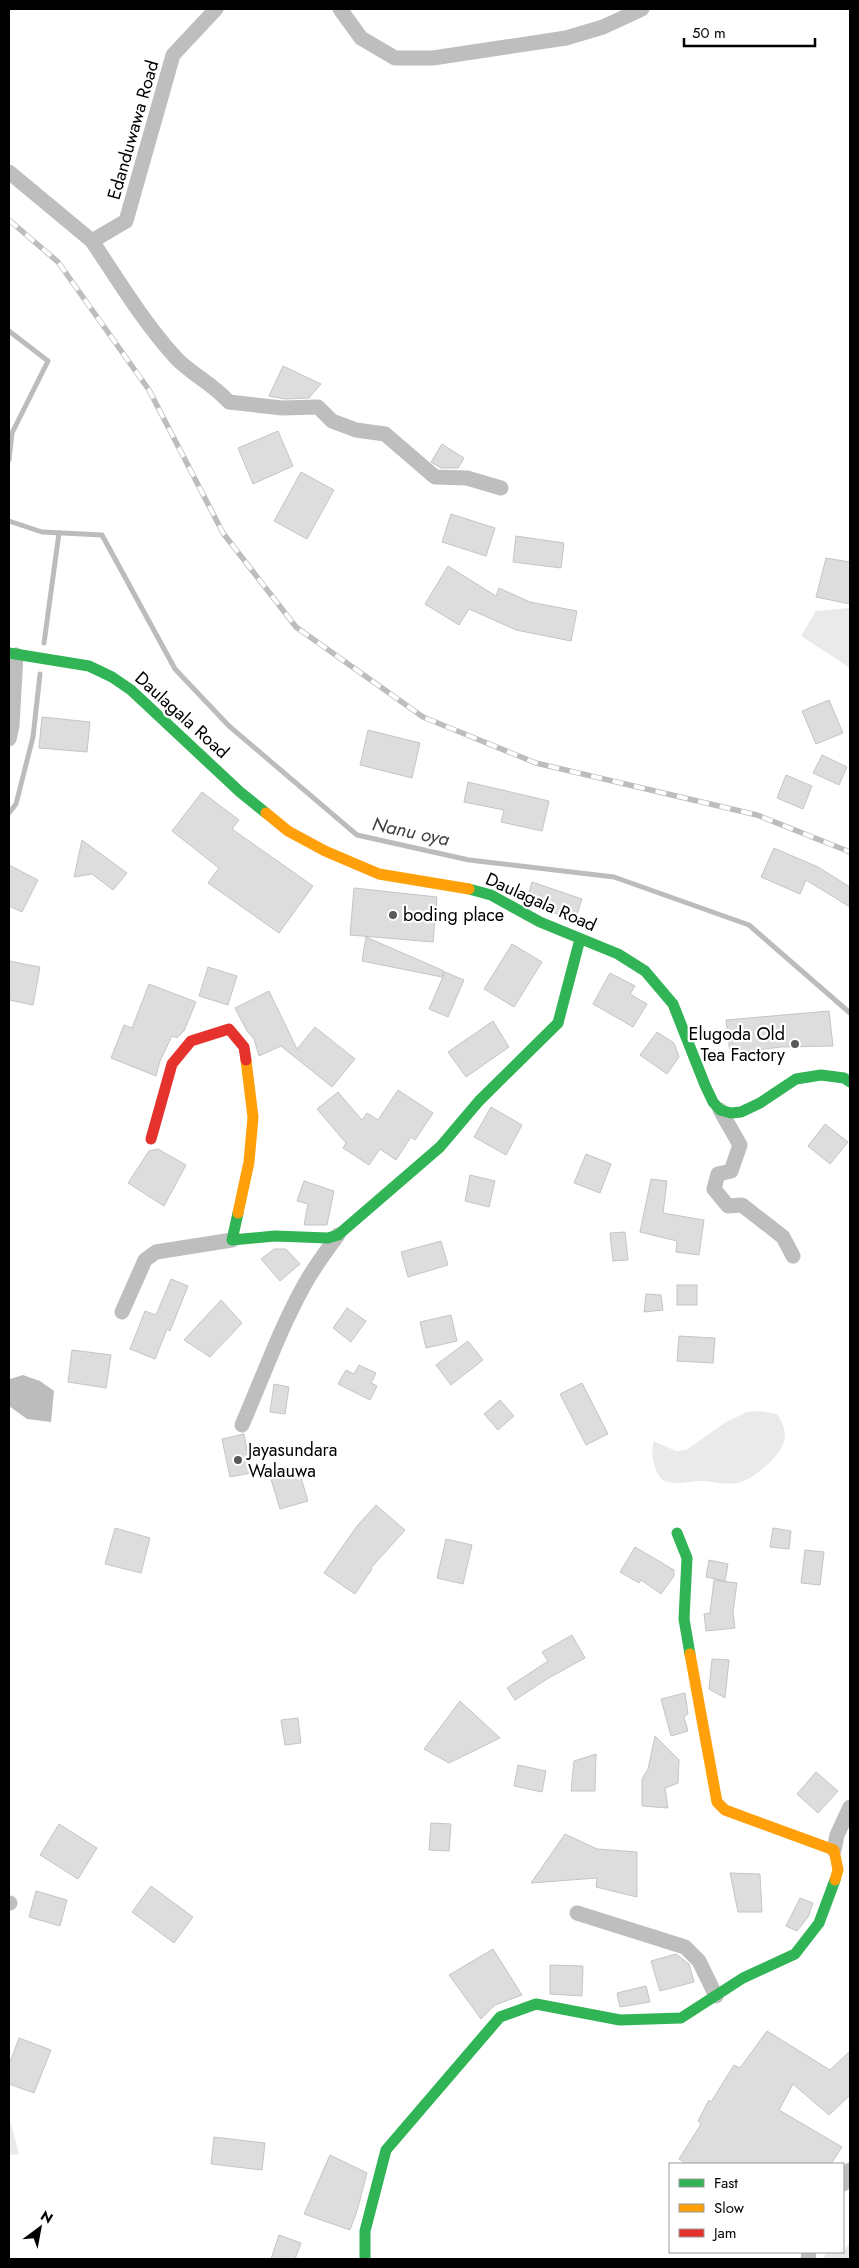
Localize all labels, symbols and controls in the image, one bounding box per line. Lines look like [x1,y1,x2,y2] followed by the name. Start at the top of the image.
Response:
[684,15,815,47] scale bar
[692,22,726,44] text: 50 m
[101,57,165,203] street label: Edanduwawa Road
[129,665,235,765] street label: Daulagala Road
[370,810,452,853] water label: Nanu oya
[481,866,601,938] street label: Daulagala Road
[403,902,504,928] place label: boding place
[387,909,399,921] marker: boding place
[688,1021,785,1068] place label: Elugoda Old Tea Factory
[789,1038,801,1050] marker: Elugoda Old Tea Factory
[246,1437,337,1484] place label: Jayasundara Walauwa
[232,1454,244,1466] marker: Jayasundara Walauwa
[669,2163,844,2253] legend
[714,2172,738,2194] text: Fast
[714,2197,745,2219] text: Slow
[15,2203,65,2253] north arrow
[37,2206,57,2228] text: N
[712,2222,737,2244] text: Jam

